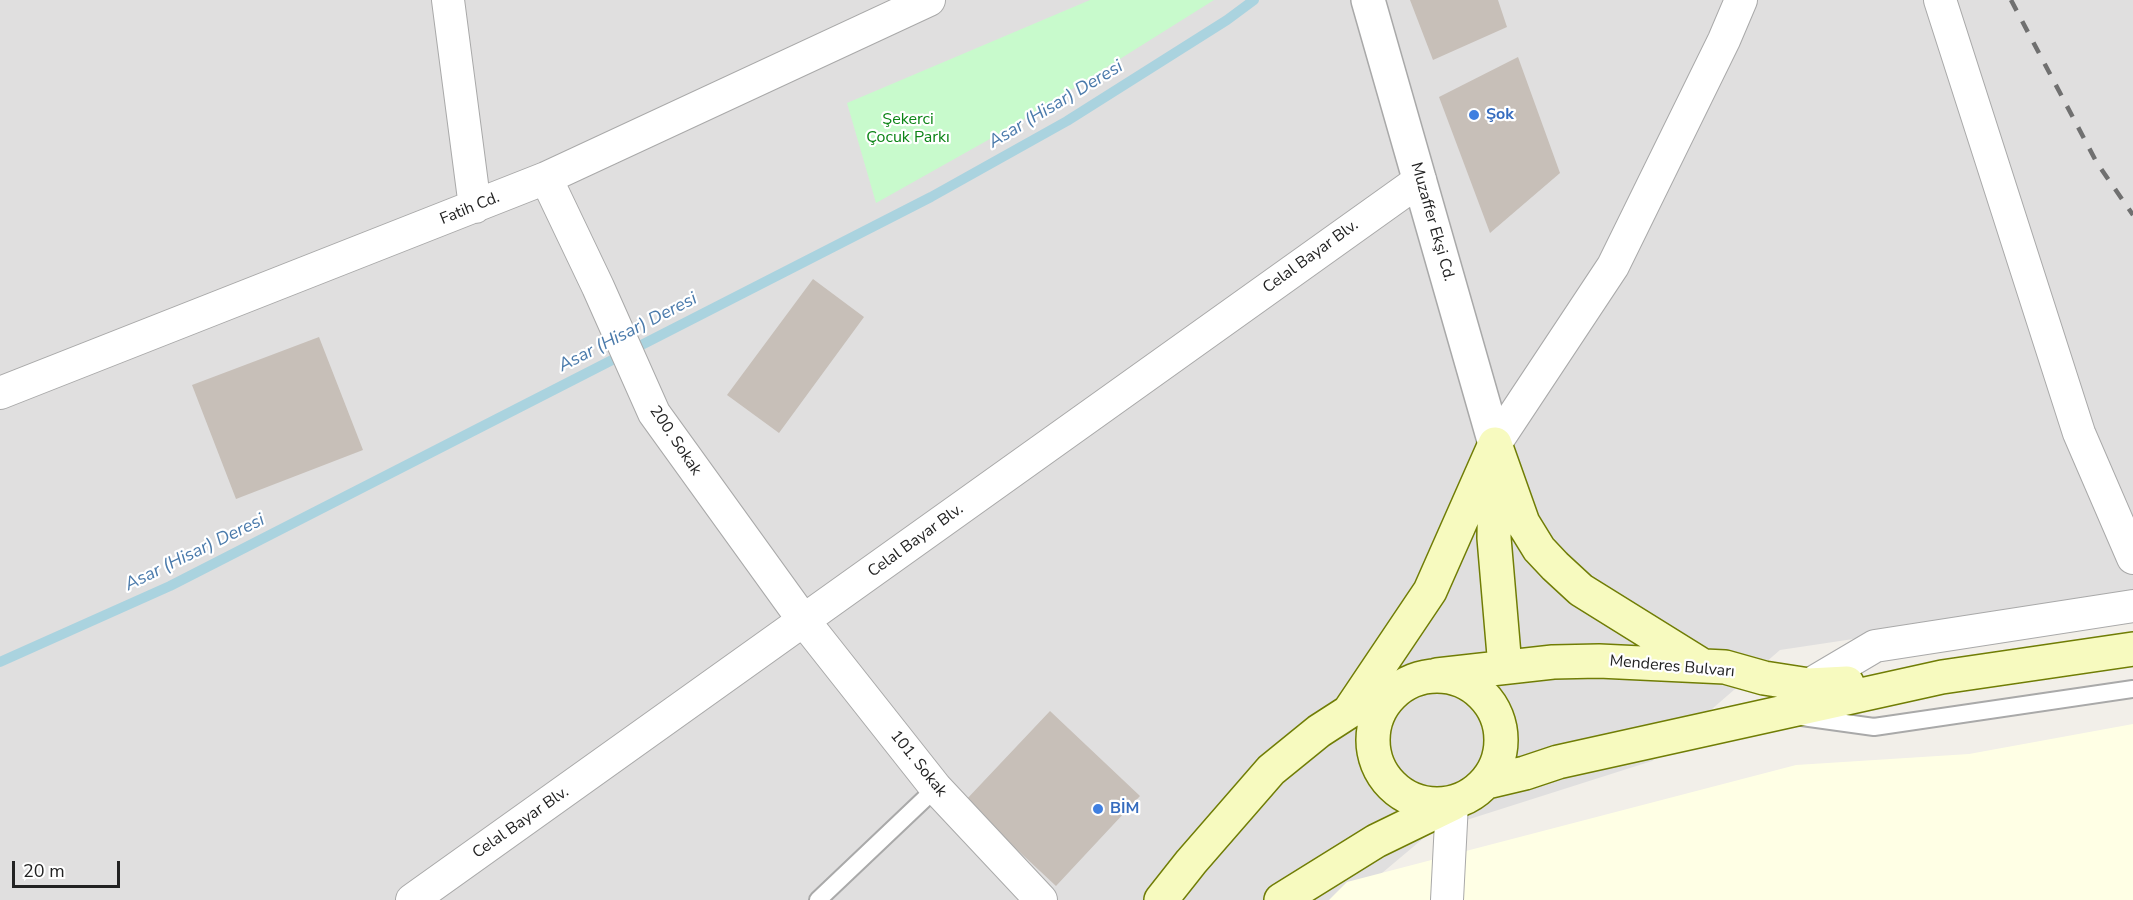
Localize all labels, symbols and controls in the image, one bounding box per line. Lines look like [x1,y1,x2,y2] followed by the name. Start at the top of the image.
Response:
[985,56,1127,154] water label: Asar (Hisar) Deresi
[1486,105,1514,125] place label: Şok
[1467,108,1481,122] marker: Şok
[866,110,950,148] park label: Şekerci Çocuk Parkı
[1406,160,1458,284] street label: Muzaffer Ekşi Cd.
[437,188,503,230] street label: Fatih Cd.
[1260,216,1362,298] street label: Celal Bayar Blv.
[555,289,701,377] water label: Asar (Hisar) Deresi
[645,403,705,479] street label: 200. Sokak
[865,500,967,582] street label: Celal Bayar Blv.
[122,510,268,596] water label: Asar (Hisar) Deresi
[1609,652,1735,682] street label: Menderes Bulvarı
[885,727,951,801] street label: 101. Sokak
[469,783,573,863] street label: Celal Bayar Blv.
[1110,799,1139,819] place label: BİM
[1091,802,1105,816] marker: BİM
[15,849,123,887] scale bar
[23,859,65,883] text: 20 m

